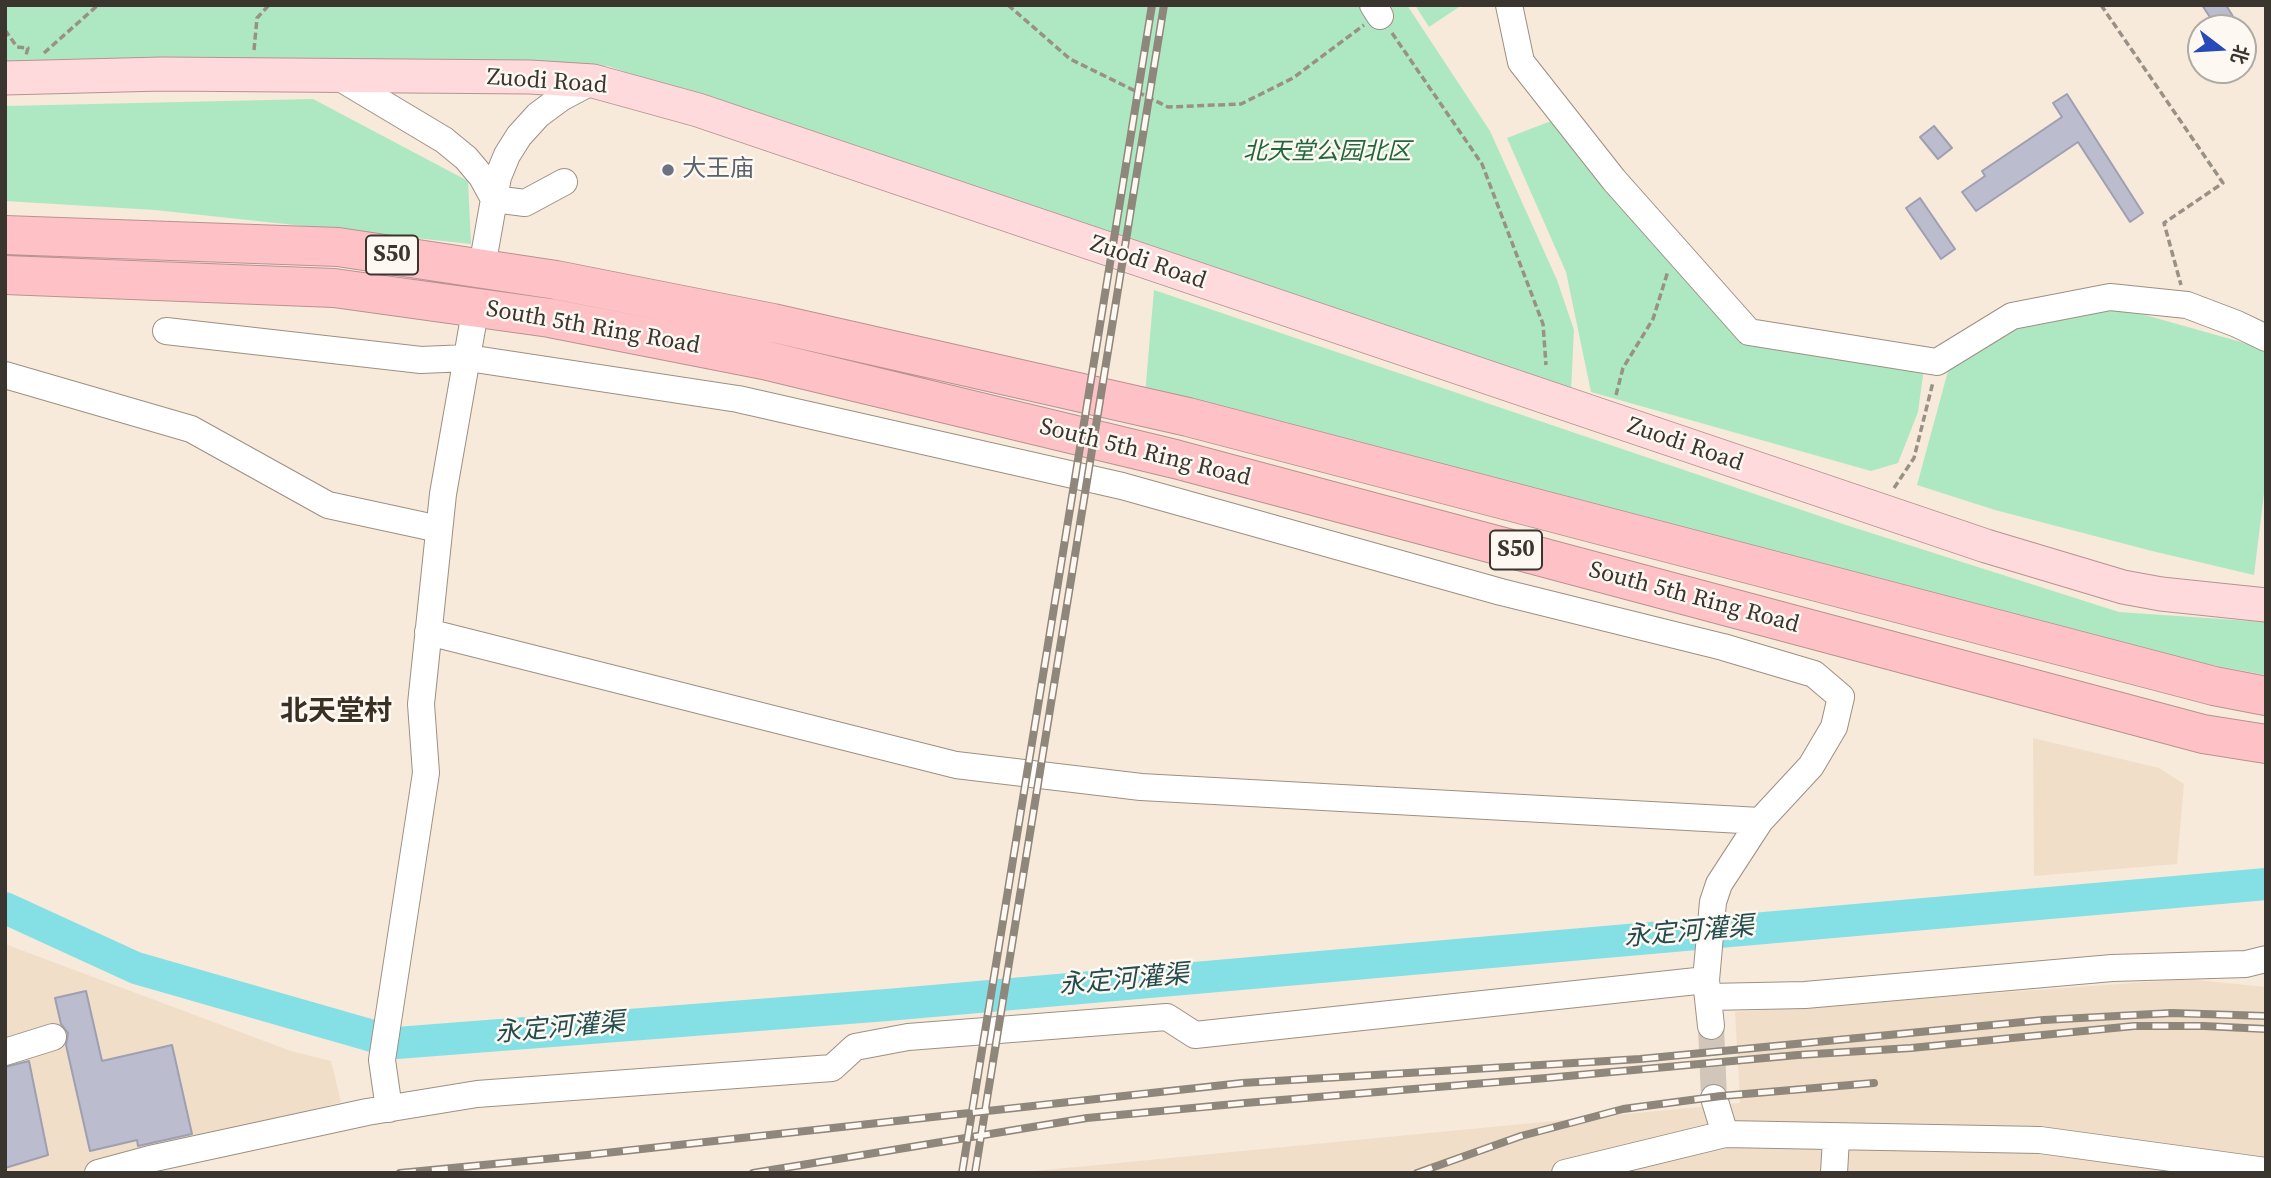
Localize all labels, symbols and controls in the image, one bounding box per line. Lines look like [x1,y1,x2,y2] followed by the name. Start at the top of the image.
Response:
[2187,14,2257,84] north arrow
[2225,42,2255,67] text: 北
[486,63,608,101] street label: Zuodi Road
[1243,139,1411,167] park label: 北天堂公园北区
[682,156,754,184] place label: 大王庙
[660,162,676,178] marker: 大王庙
[1086,230,1210,296] street label: Zuodi Road
[366,236,418,274] road number: S50
[484,295,702,361] street label: South 5th Ring Road
[1623,412,1747,478] street label: Zuodi Road
[1036,413,1254,493] street label: South 5th Ring Road
[1490,530,1542,570] road number: S50
[1586,556,1802,640] street label: South 5th Ring Road
[280,696,392,730] district label: 北天堂村
[1623,912,1755,954] water label: 永定河灌渠
[1058,960,1190,1002] water label: 永定河灌渠
[494,1008,626,1050] water label: 永定河灌渠

